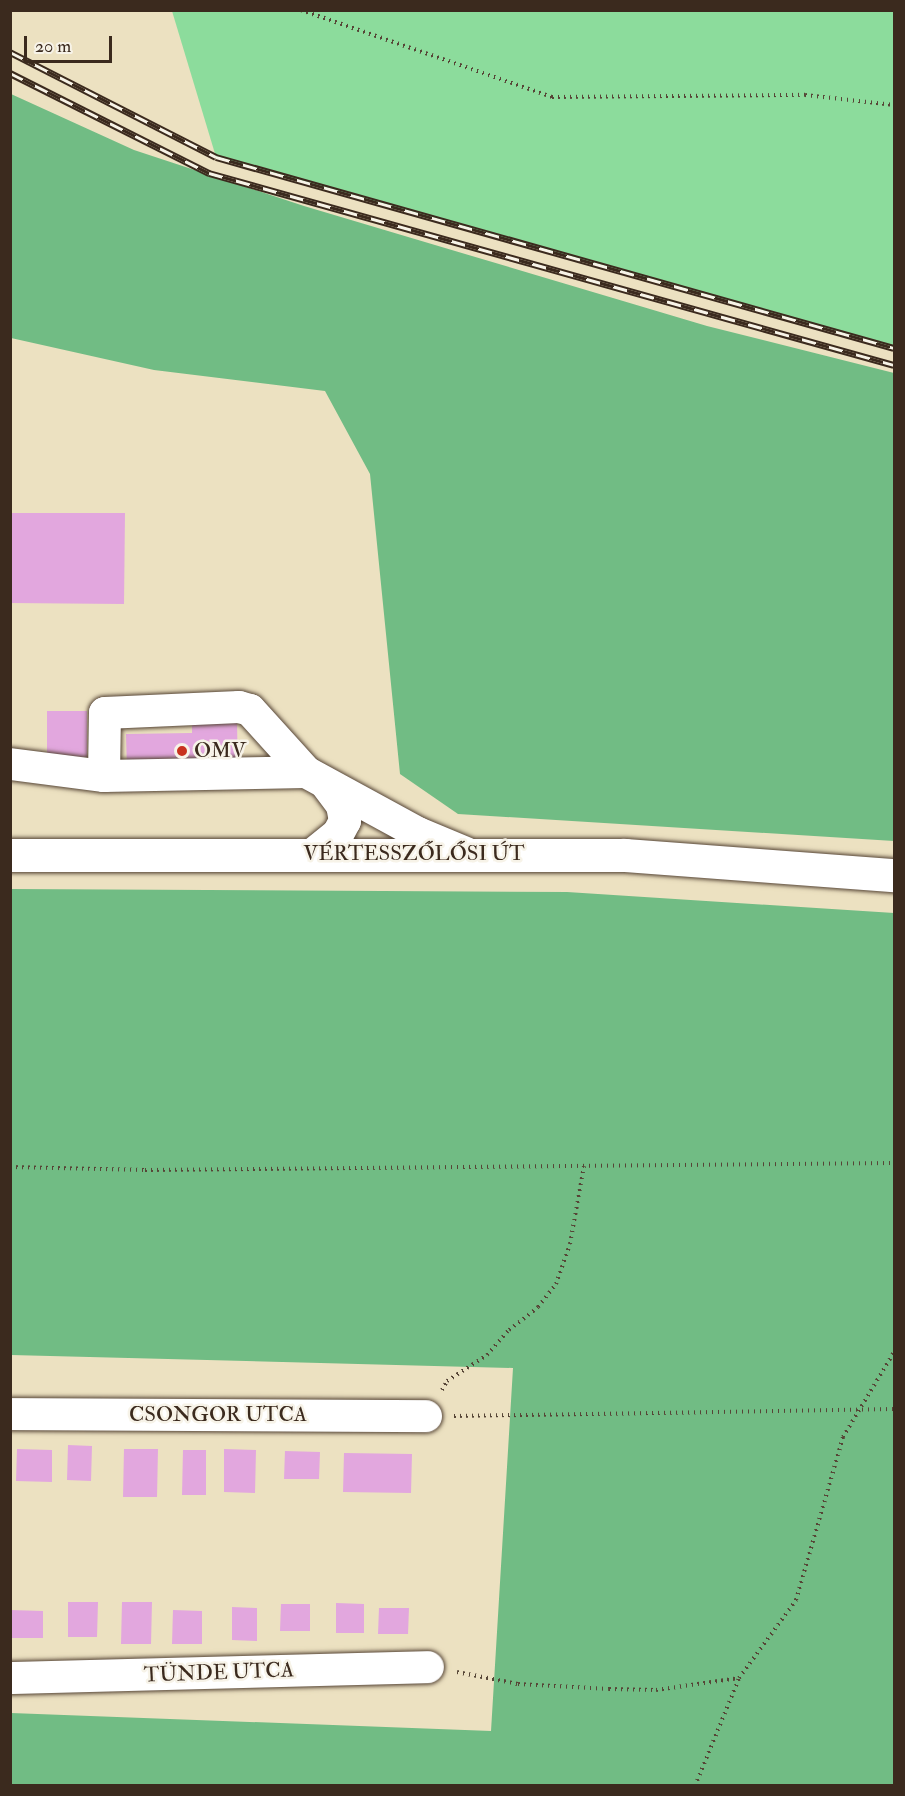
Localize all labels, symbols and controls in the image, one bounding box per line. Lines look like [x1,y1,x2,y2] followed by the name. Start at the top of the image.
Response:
[27,24,116,62] scale bar
[35,35,71,58] text: 20 m
[194,738,246,764] place label: OMV
[175,744,189,758] marker: OMV
[303,841,525,867] street label: VÉRTESSZŐLŐSI ÚT
[129,1402,307,1428] street label: CSONGOR UTCA
[143,1658,295,1688] street label: TÜNDE UTCA

